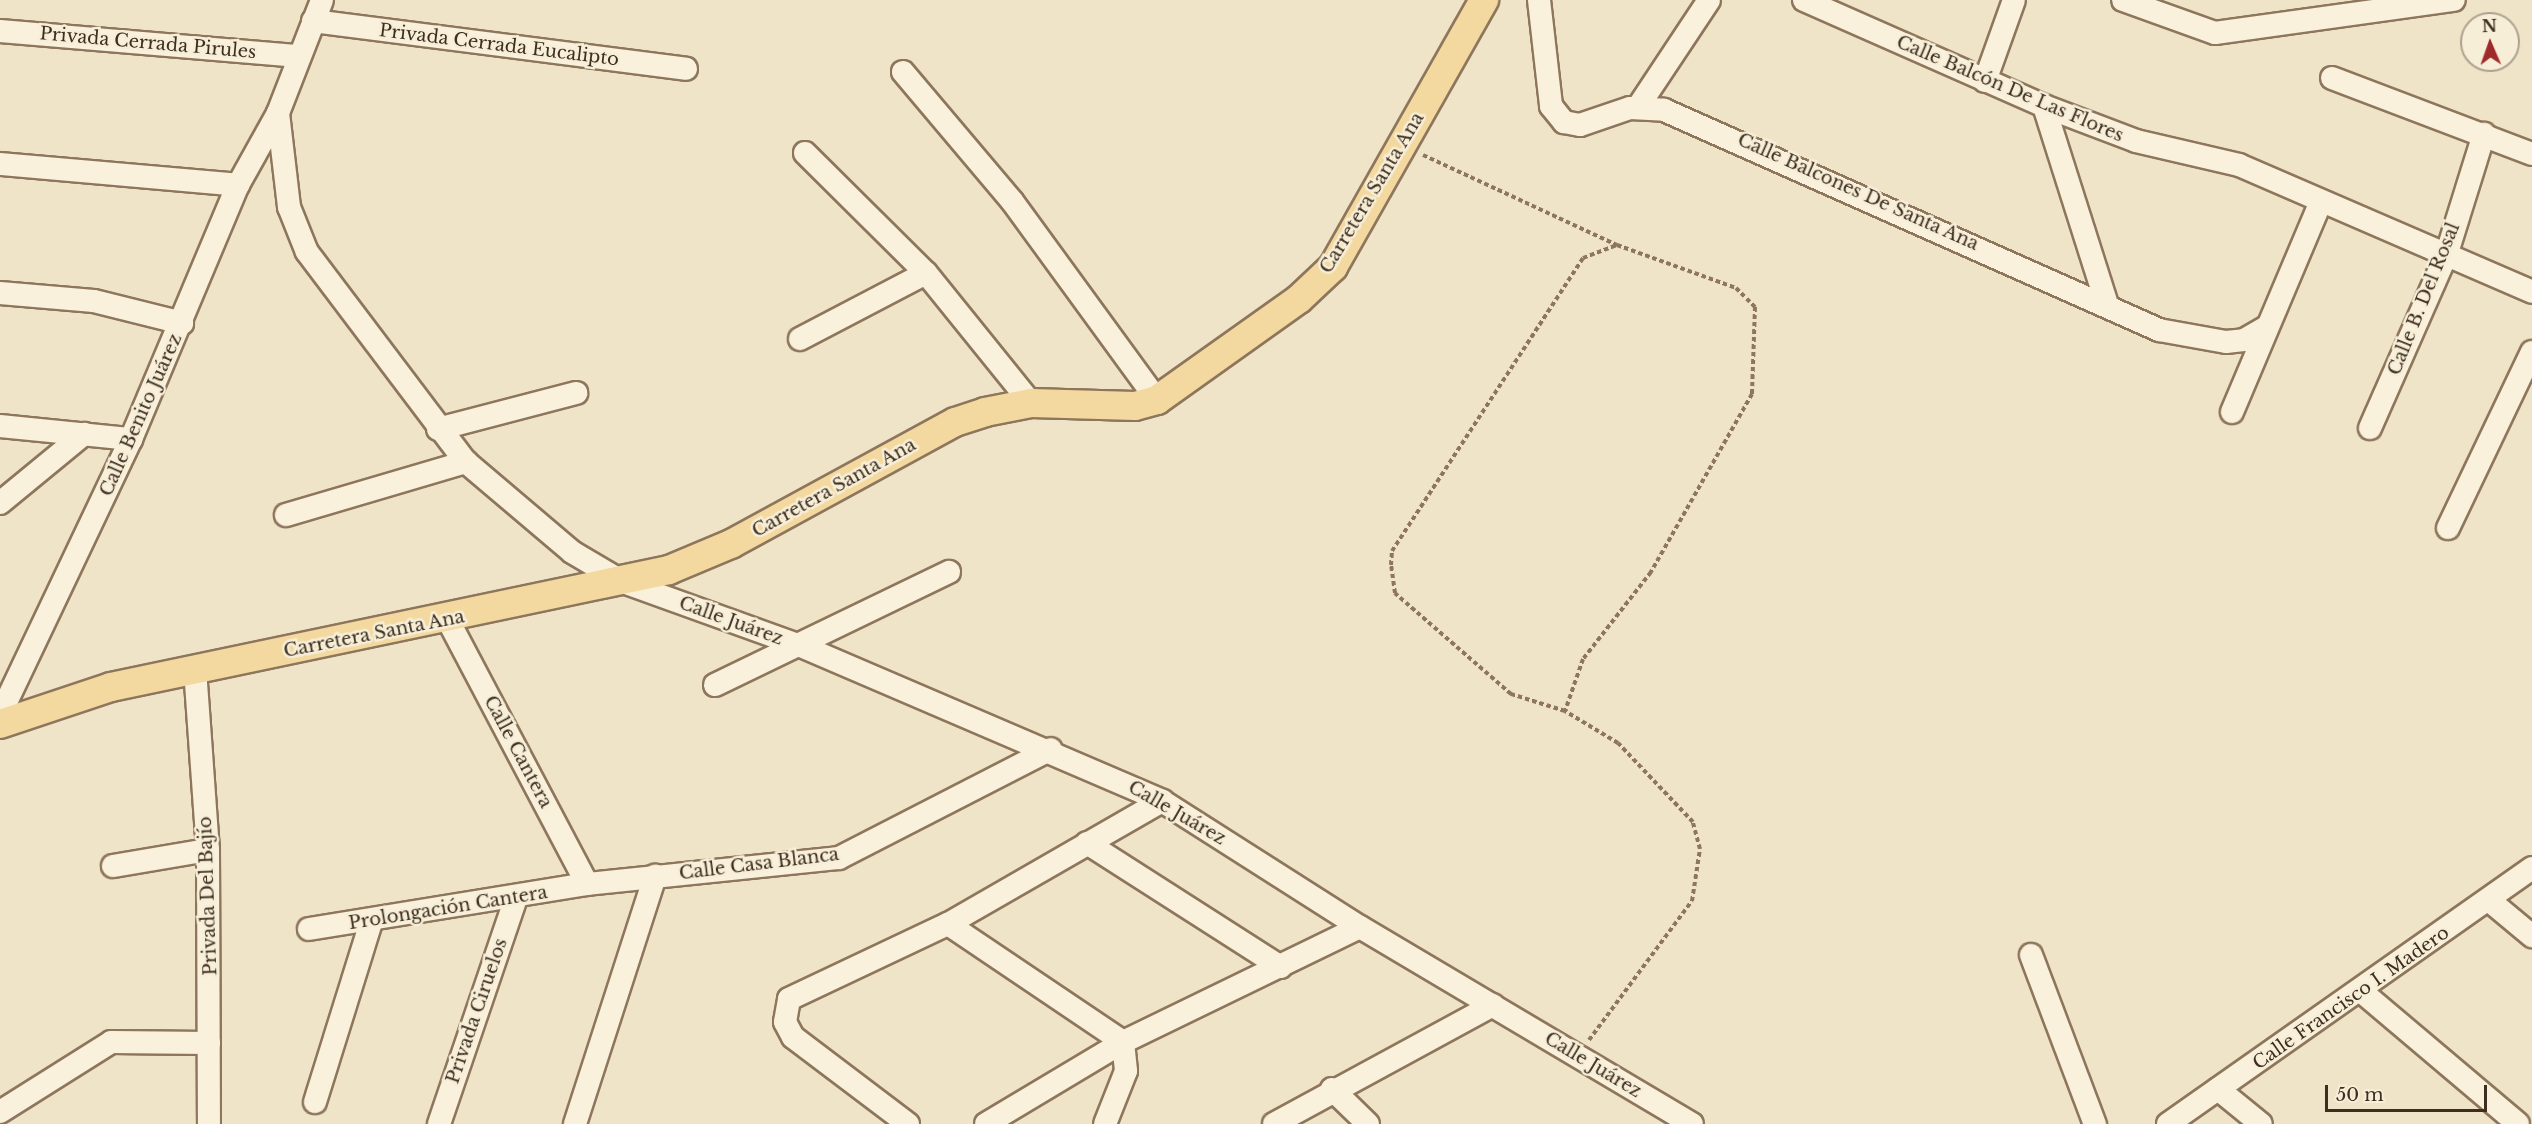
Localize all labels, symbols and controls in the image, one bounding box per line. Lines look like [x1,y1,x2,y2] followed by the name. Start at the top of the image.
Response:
[2460,12,2520,72] north arrow
[2482,16,2497,36] text: N
[378,20,620,70] street label: Privada Cerrada Eucalipto
[39,23,257,63] street label: Privada Cerrada Pirules
[1893,31,2127,147] street label: Calle Balcón De Las Flores
[1315,108,1429,278] street label: Carretera Santa Ana
[1734,129,1982,255] street label: Calle Balcones De Santa Ana
[2384,220,2464,378] street label: Calle B. Del Rosal
[95,330,187,500] street label: Calle Benito Juárez
[748,434,920,542] street label: Carretera Santa Ana
[676,592,786,650] street label: Calle Juárez
[281,606,467,662] street label: Carretera Santa Ana
[479,692,557,812] street label: Calle Cantera
[1124,776,1230,850] street label: Calle Juárez
[194,816,222,976] street label: Privada Del Bajío
[678,843,840,885] street label: Calle Casa Blanca
[347,882,549,934] street label: Prolongación Cantera
[2249,922,2453,1074] street label: Calle Francisco I. Madero
[442,935,512,1087] street label: Privada Ciruelos
[1541,1028,1645,1102] street label: Calle Juárez
[2328,1073,2490,1111] scale bar
[2336,1084,2384,1106] text: 50 m

